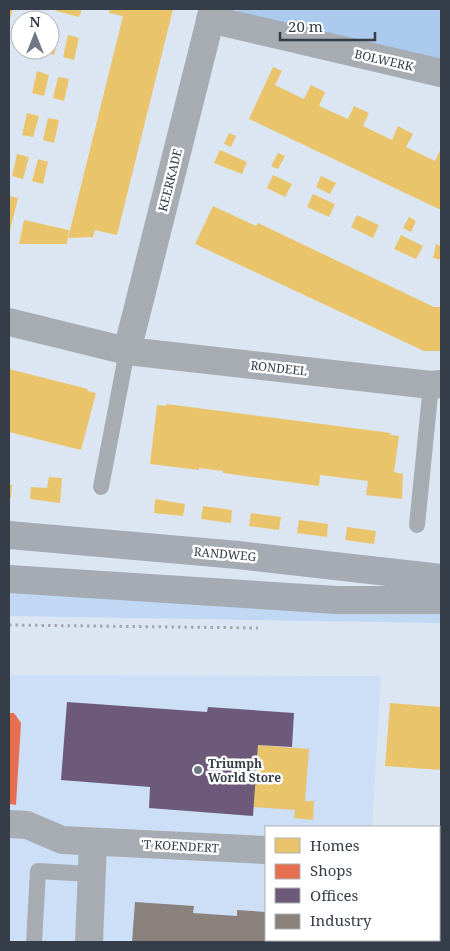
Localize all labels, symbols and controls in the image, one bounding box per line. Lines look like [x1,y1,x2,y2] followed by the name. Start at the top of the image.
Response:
[10,10,60,60] north arrow
[280,10,375,42] scale bar
[29,12,41,31] text: N
[288,16,323,36] text: 20 m
[353,45,416,75] street label: BOLWERK
[154,147,186,213] street label: KEERKADE
[250,357,308,379] street label: RONDEEL
[193,543,257,565] street label: RANDWEG
[208,755,281,786] place label: Triumph World Store
[192,764,204,776] marker: Triumph World Store
[265,826,440,941] legend
[141,835,220,857] street label: 'T KOENDERT
[310,835,360,855] text: Homes
[310,860,353,880] text: Shops
[310,885,359,905] text: Offices
[310,910,372,930] text: Industry

